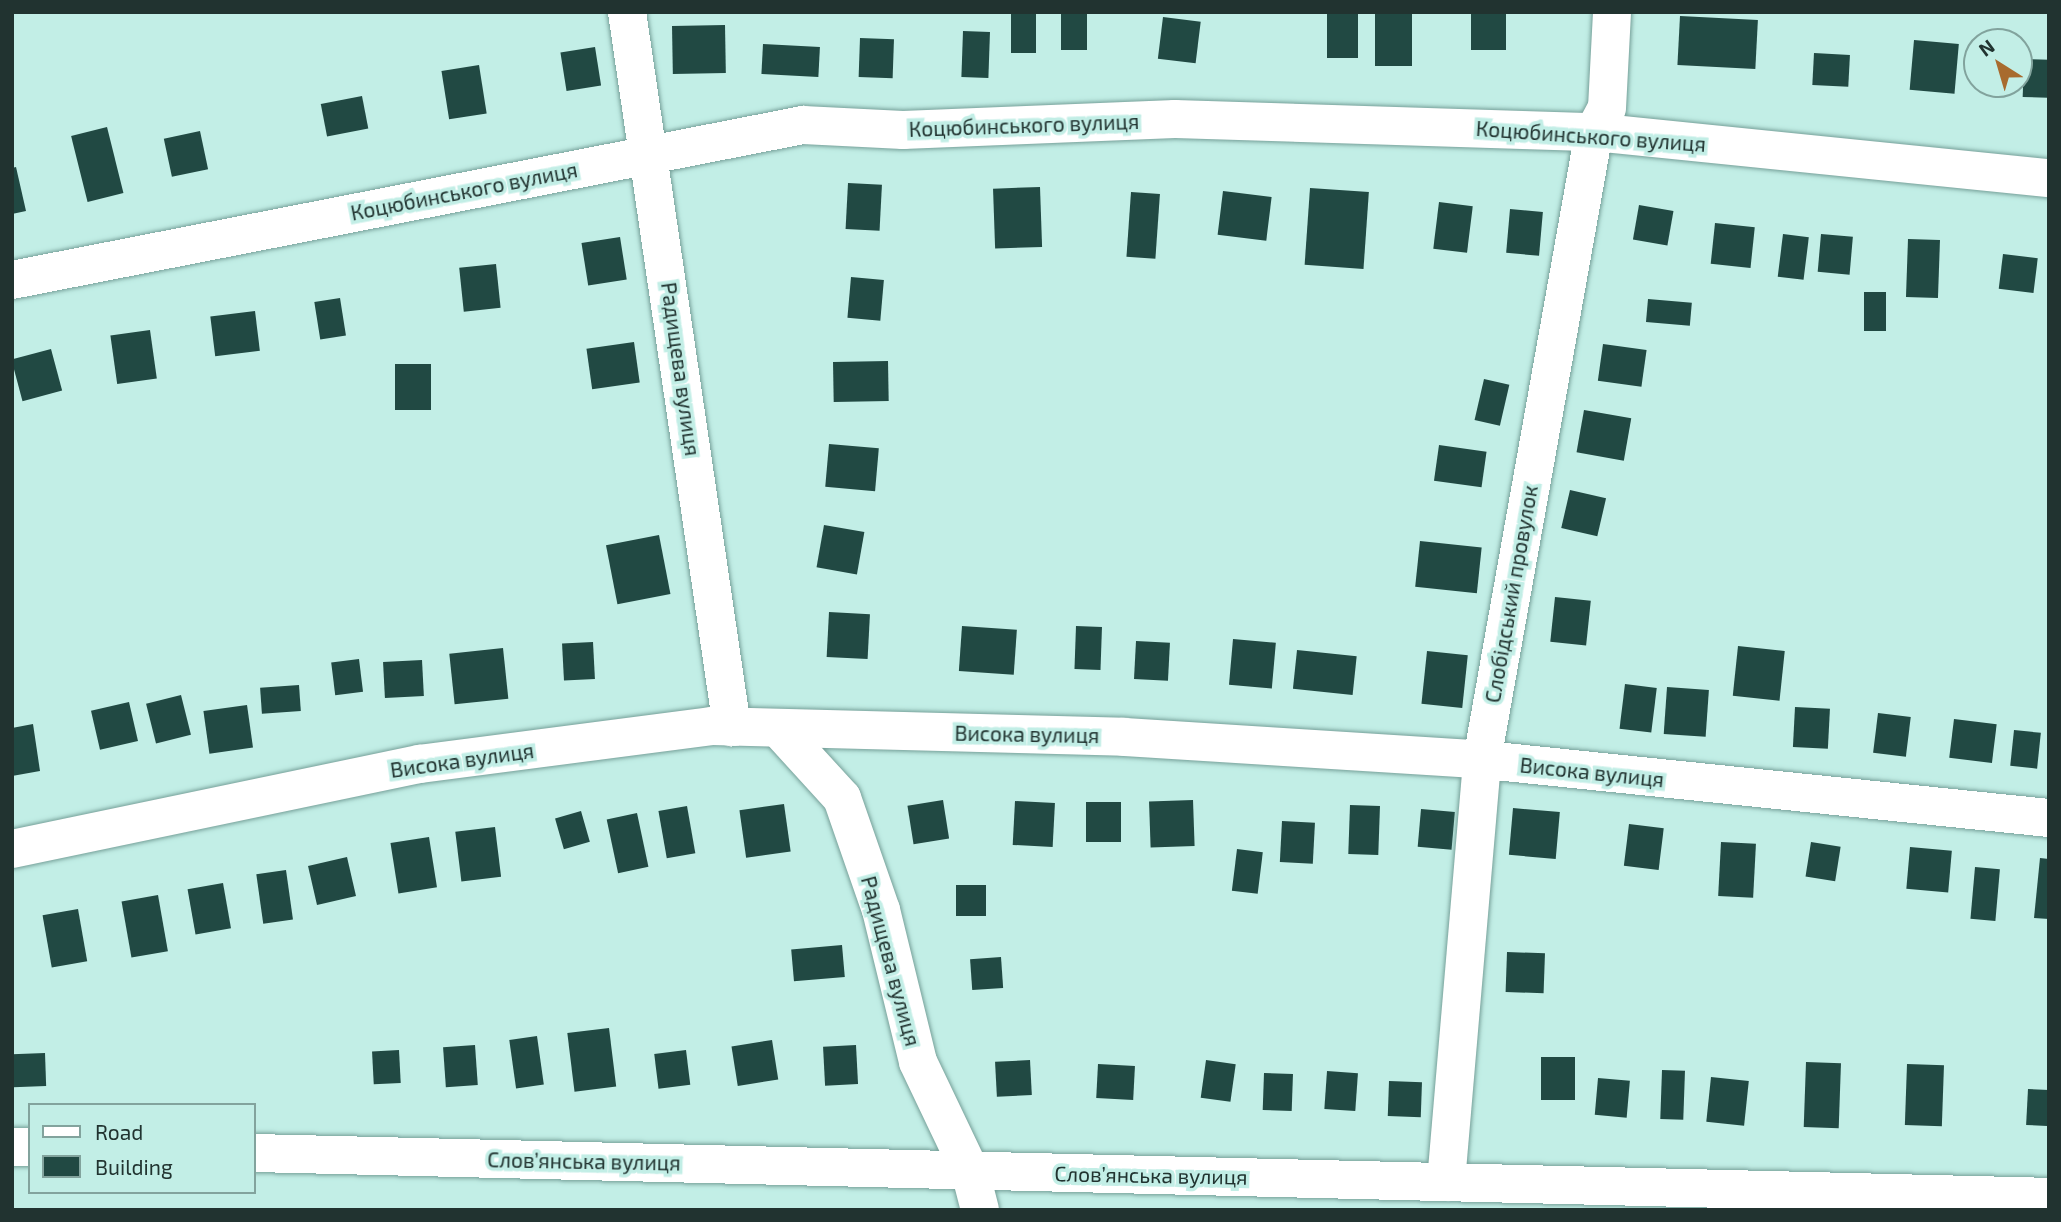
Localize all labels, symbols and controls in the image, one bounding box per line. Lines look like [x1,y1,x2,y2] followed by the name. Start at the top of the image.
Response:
[1963,28,2033,98] north arrow
[1974,34,1999,61] text: N
[908,108,1140,142] street label: Коцюбинського вулиця
[1475,115,1707,157] street label: Коцюбинського вулиця
[348,157,580,225] street label: Коцюбинського вулиця
[656,280,706,458] street label: Радищева вулиця
[1479,483,1543,705] street label: Слобідський провулок
[954,720,1100,748] street label: Висока вулиця
[388,737,536,783] street label: Висока вулиця
[1519,752,1665,792] street label: Висока вулиця
[856,873,926,1049] street label: Радищева вулиця
[28,1103,256,1194] legend
[95,1119,143,1144] text: Road
[487,1147,681,1175] street label: Слов’янська вулиця
[95,1154,173,1179] text: Building
[1054,1161,1248,1189] street label: Слов’янська вулиця

